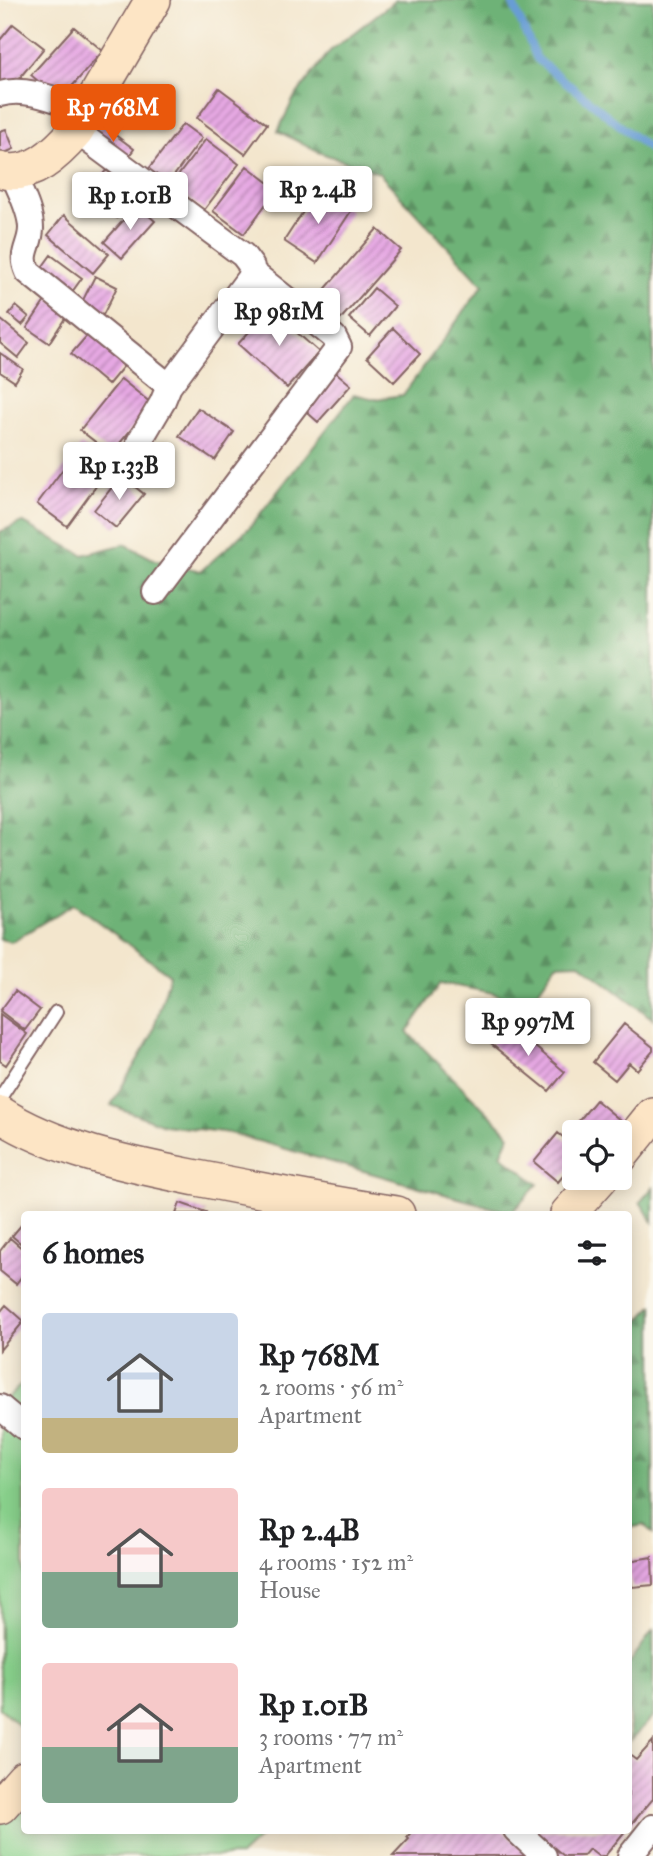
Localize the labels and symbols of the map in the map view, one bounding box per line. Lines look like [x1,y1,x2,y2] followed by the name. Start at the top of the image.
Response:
[48,85,178,144] pin: Rp 768M
[253,166,383,226] pin: Rp 2.4B
[58,173,202,232] pin: Rp 1.01B
[214,288,344,348] pin: Rp 981M
[47,442,191,502] pin: Rp 1.33B
[463,998,593,1058] pin: Rp 997M

